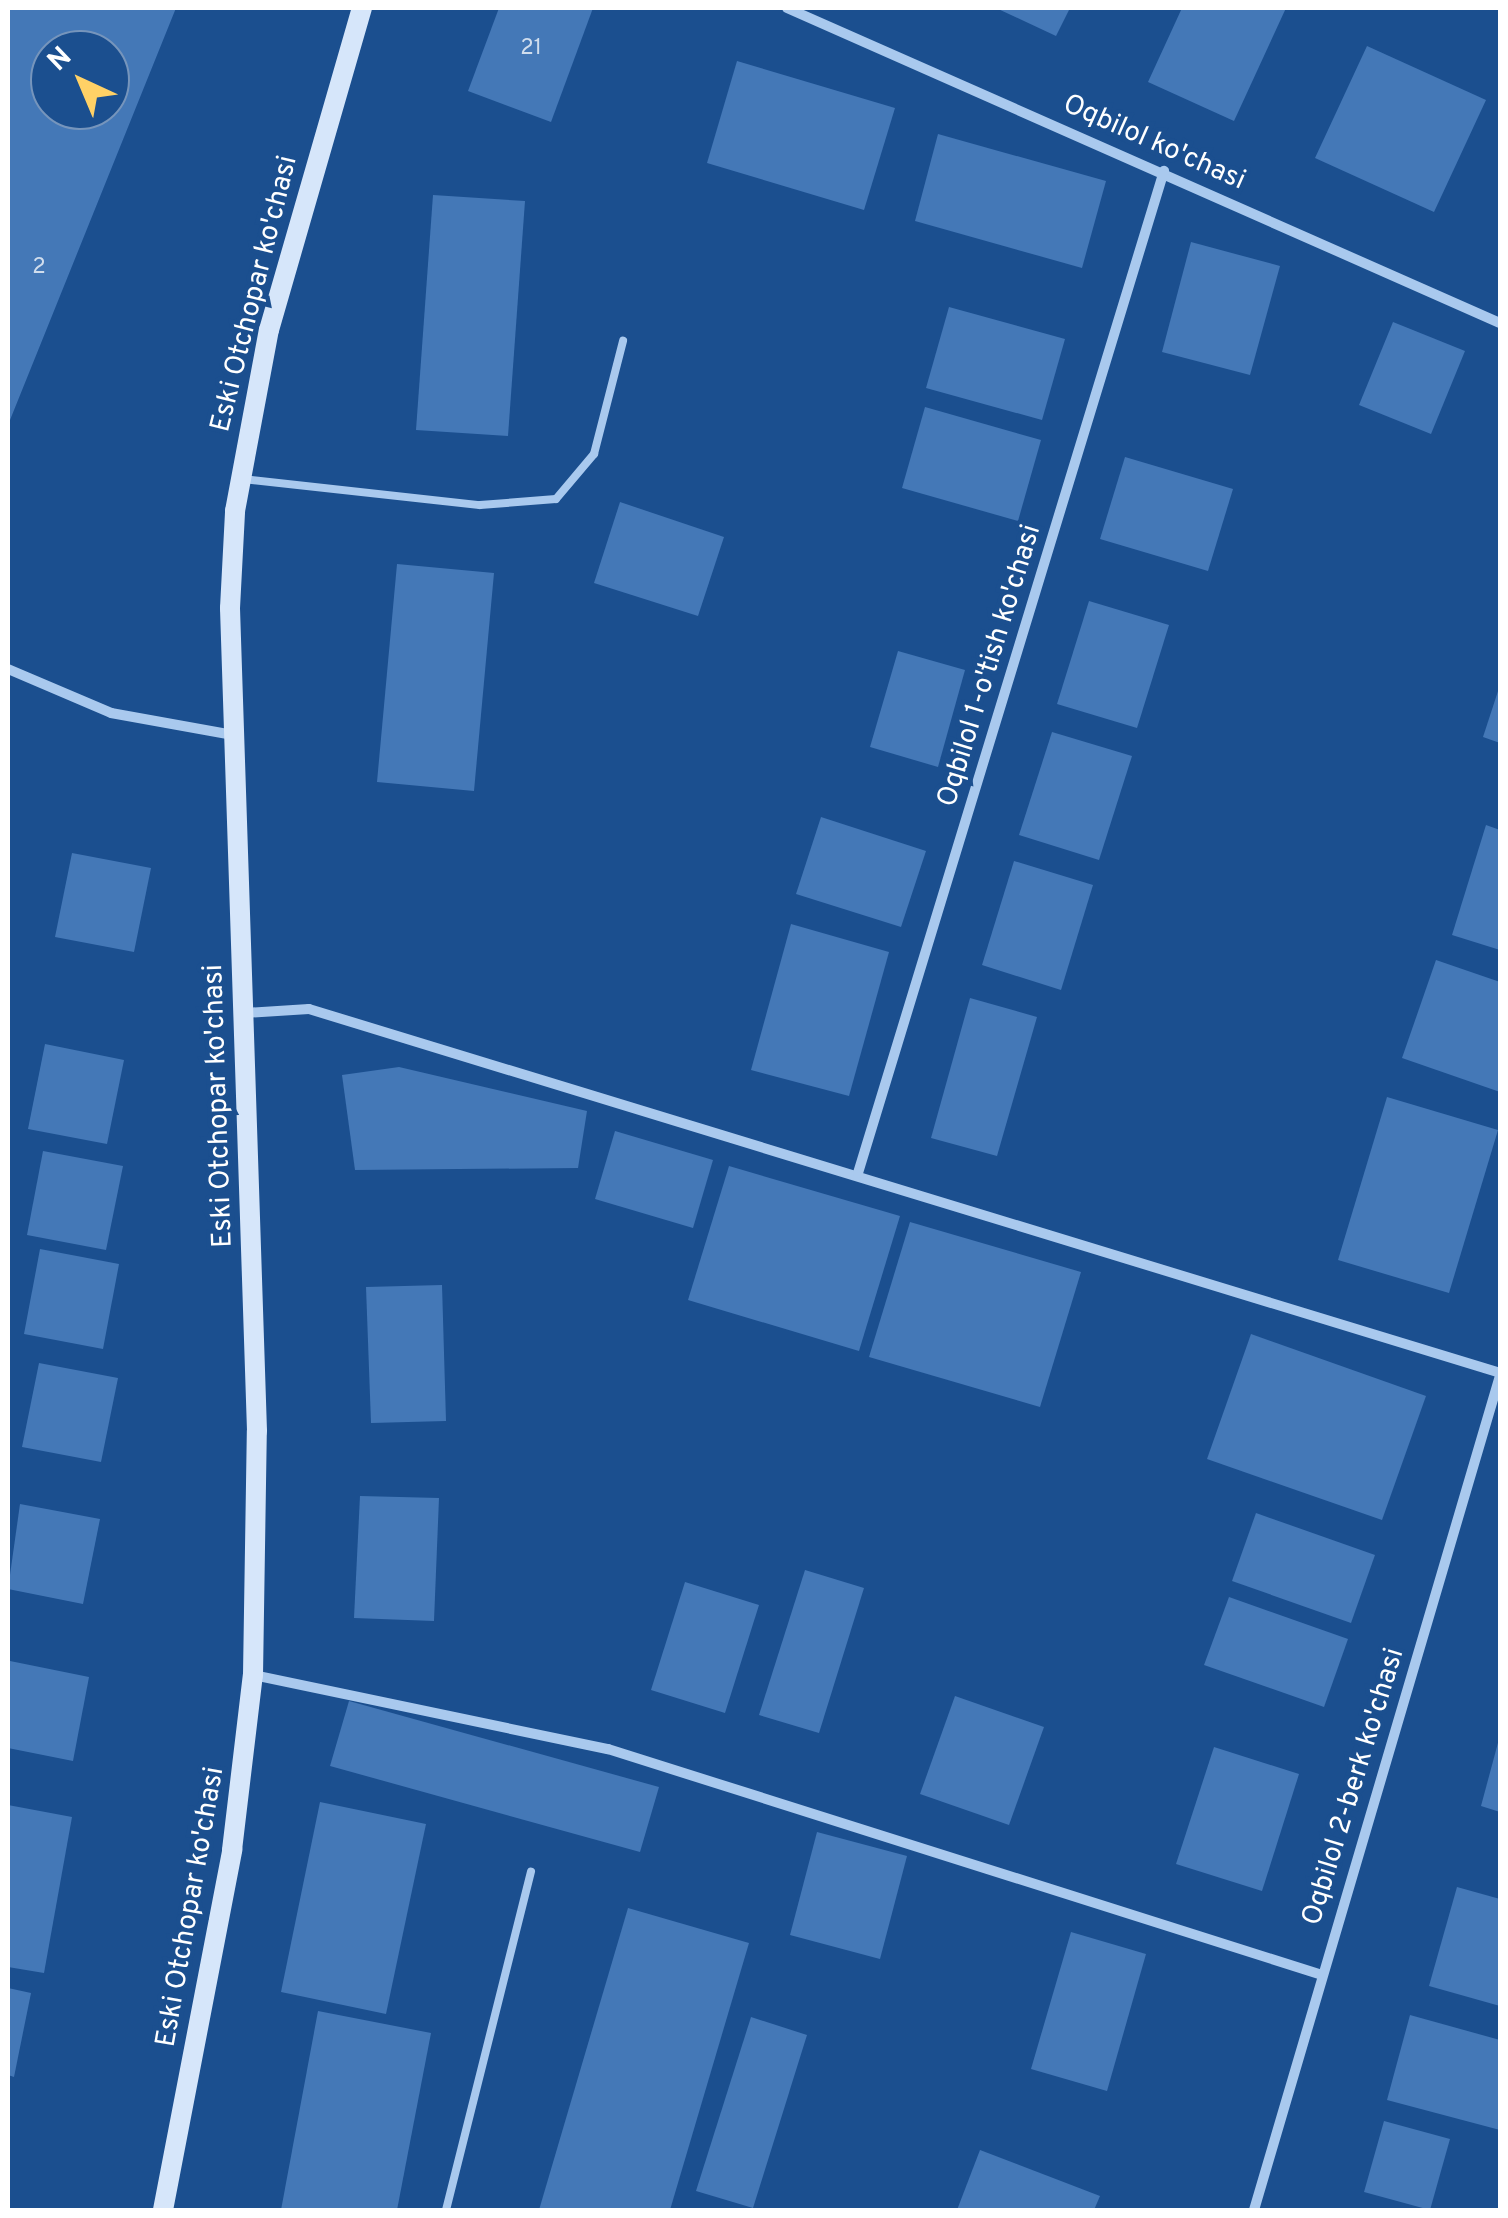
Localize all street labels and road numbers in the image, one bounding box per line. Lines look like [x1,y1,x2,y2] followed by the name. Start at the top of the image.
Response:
[1058,88,1250,198] street label: Oqbilol ko'chasi
[204,152,306,436] street label: Eski Otchopar ko'chasi
[931,521,1049,811] street label: Oqbilol 1-o'tish ko'chasi
[197,964,241,1248] street label: Eski Otchopar ko'chasi
[1296,1644,1412,1930] street label: Oqbilol 2-berk ko'chasi
[150,1764,232,2050] street label: Eski Otchopar ko'chasi

